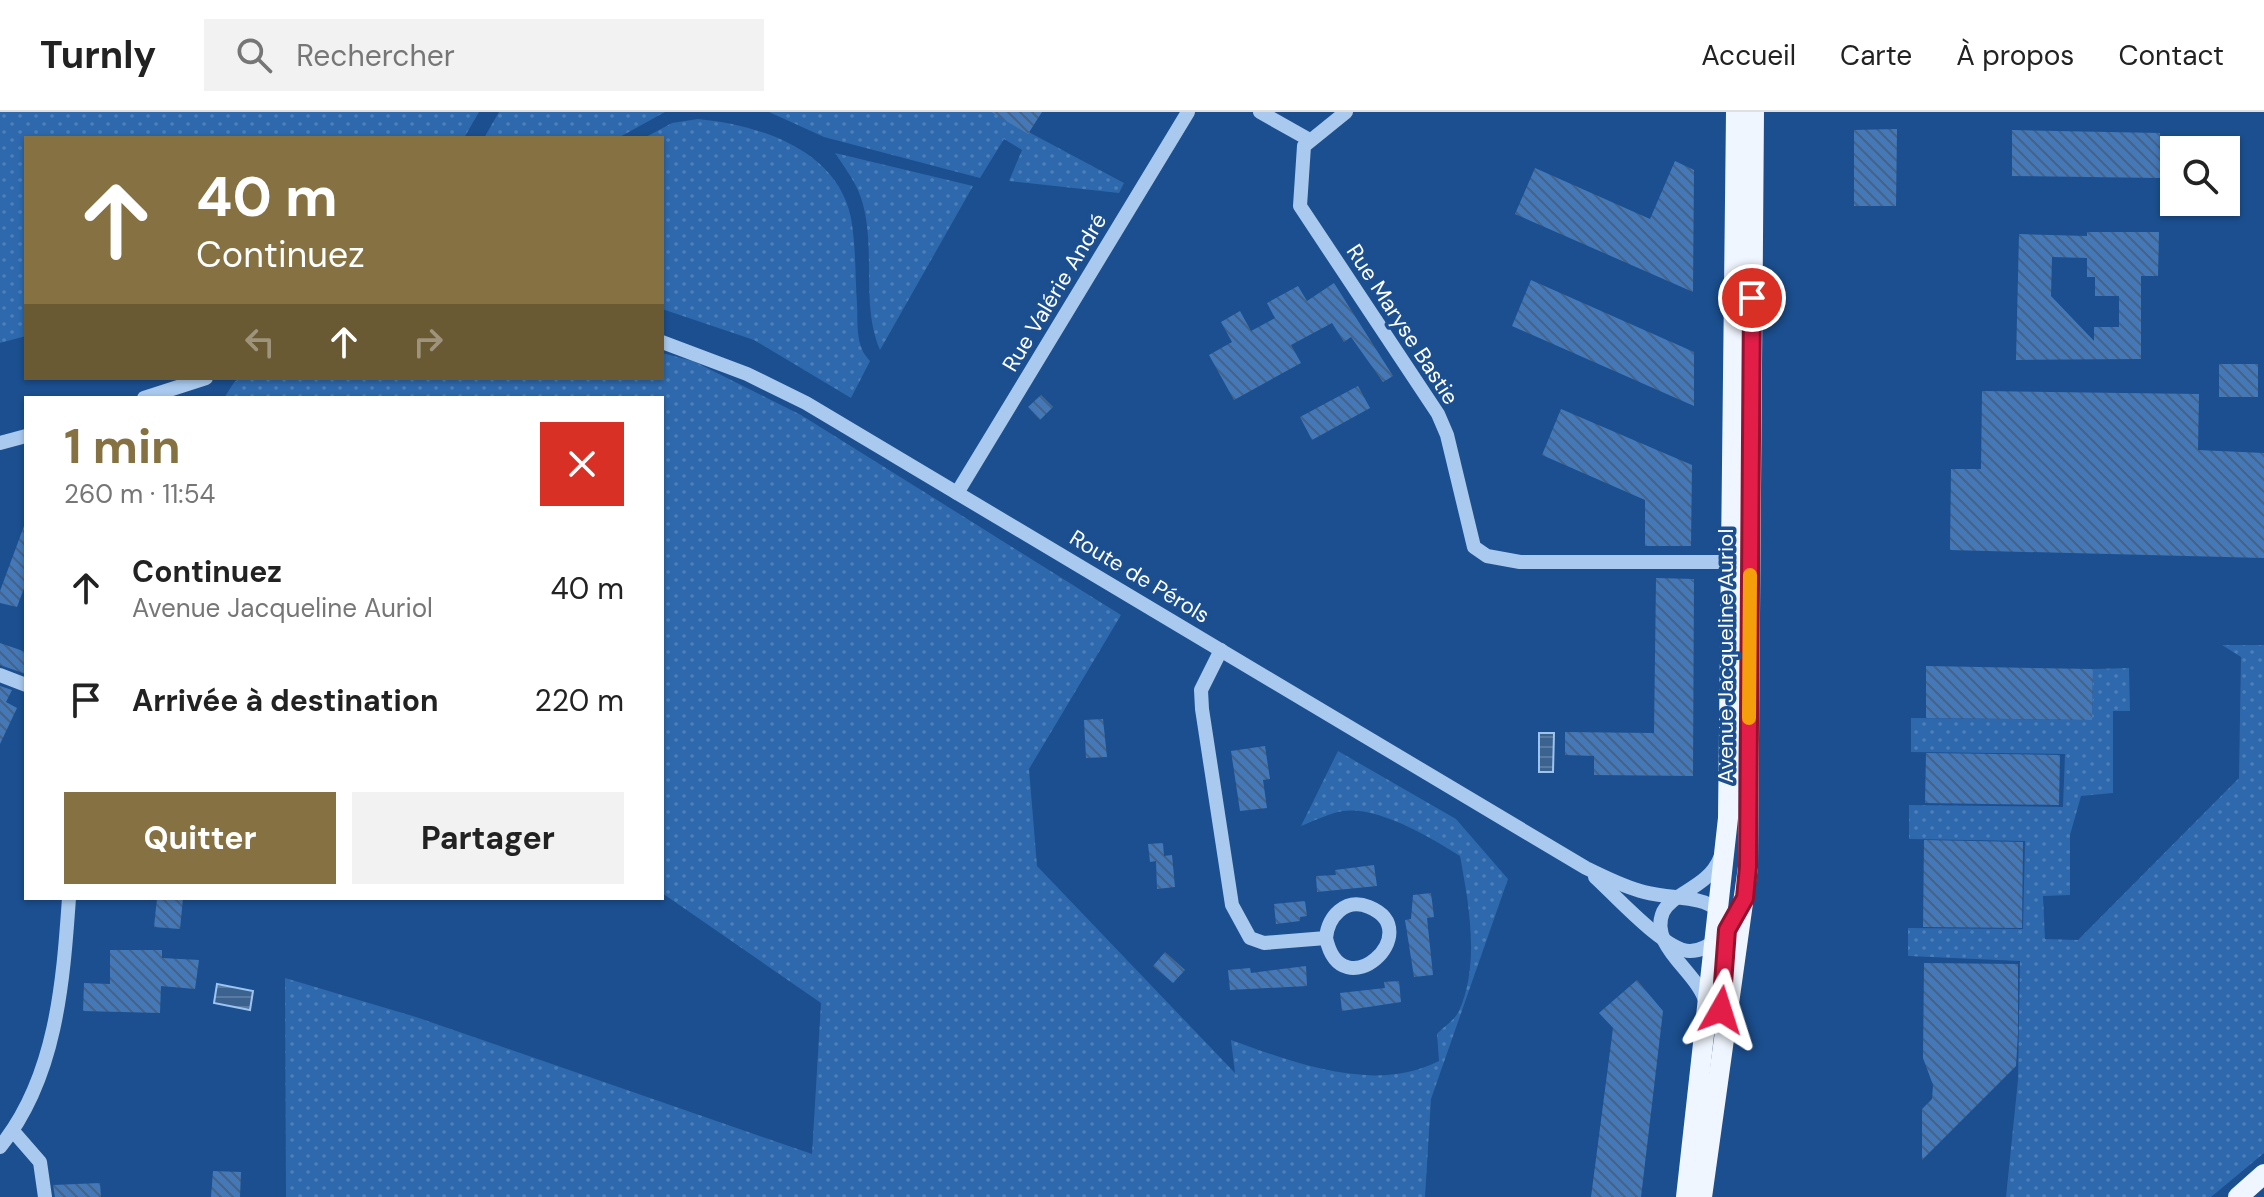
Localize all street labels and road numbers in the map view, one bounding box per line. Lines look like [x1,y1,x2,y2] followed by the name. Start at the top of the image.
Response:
[996,208,1113,377] street label: Rue Valérie André
[1340,238,1465,410] street label: Rue Maryse Bastie
[1064,523,1215,630] street label: Route de Pérols
[1711,529,1740,783] street label: Avenue Jacqueline Auriol

